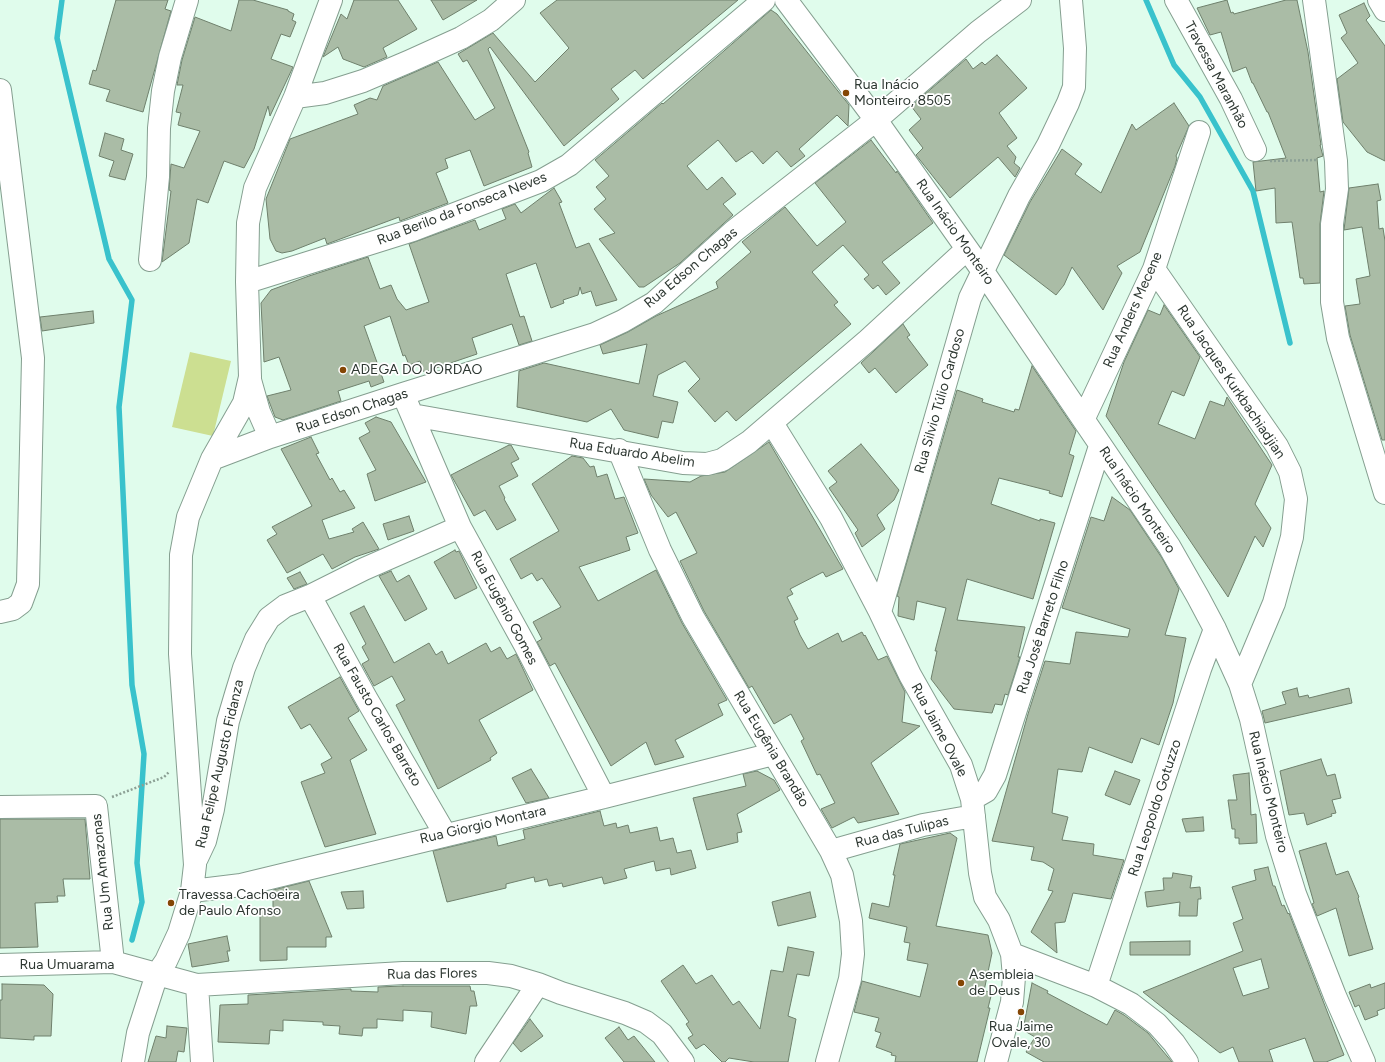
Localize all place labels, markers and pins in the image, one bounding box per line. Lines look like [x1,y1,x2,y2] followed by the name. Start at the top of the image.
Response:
[854,77,951,110] place label: Rua Inácio Monteiro, 8505
[841,88,851,98] marker: Rua Inácio Monteiro, 8505
[351,362,482,378] place label: ADEGA DO JORDAO
[338,365,348,375] marker: ADEGA DO JORDAO
[179,887,300,920] place label: Travessa Cachoeira de Paulo Afonso
[166,898,176,908] marker: Travessa Cachoeira de Paulo Afonso
[969,967,1034,1000] place label: Asembleia de Deus
[956,978,966,988] marker: Asembleia de Deus
[1016,1007,1026,1017] marker: Rua Jaime Ovale, 30
[989,1019,1053,1052] place label: Rua Jaime Ovale, 30

